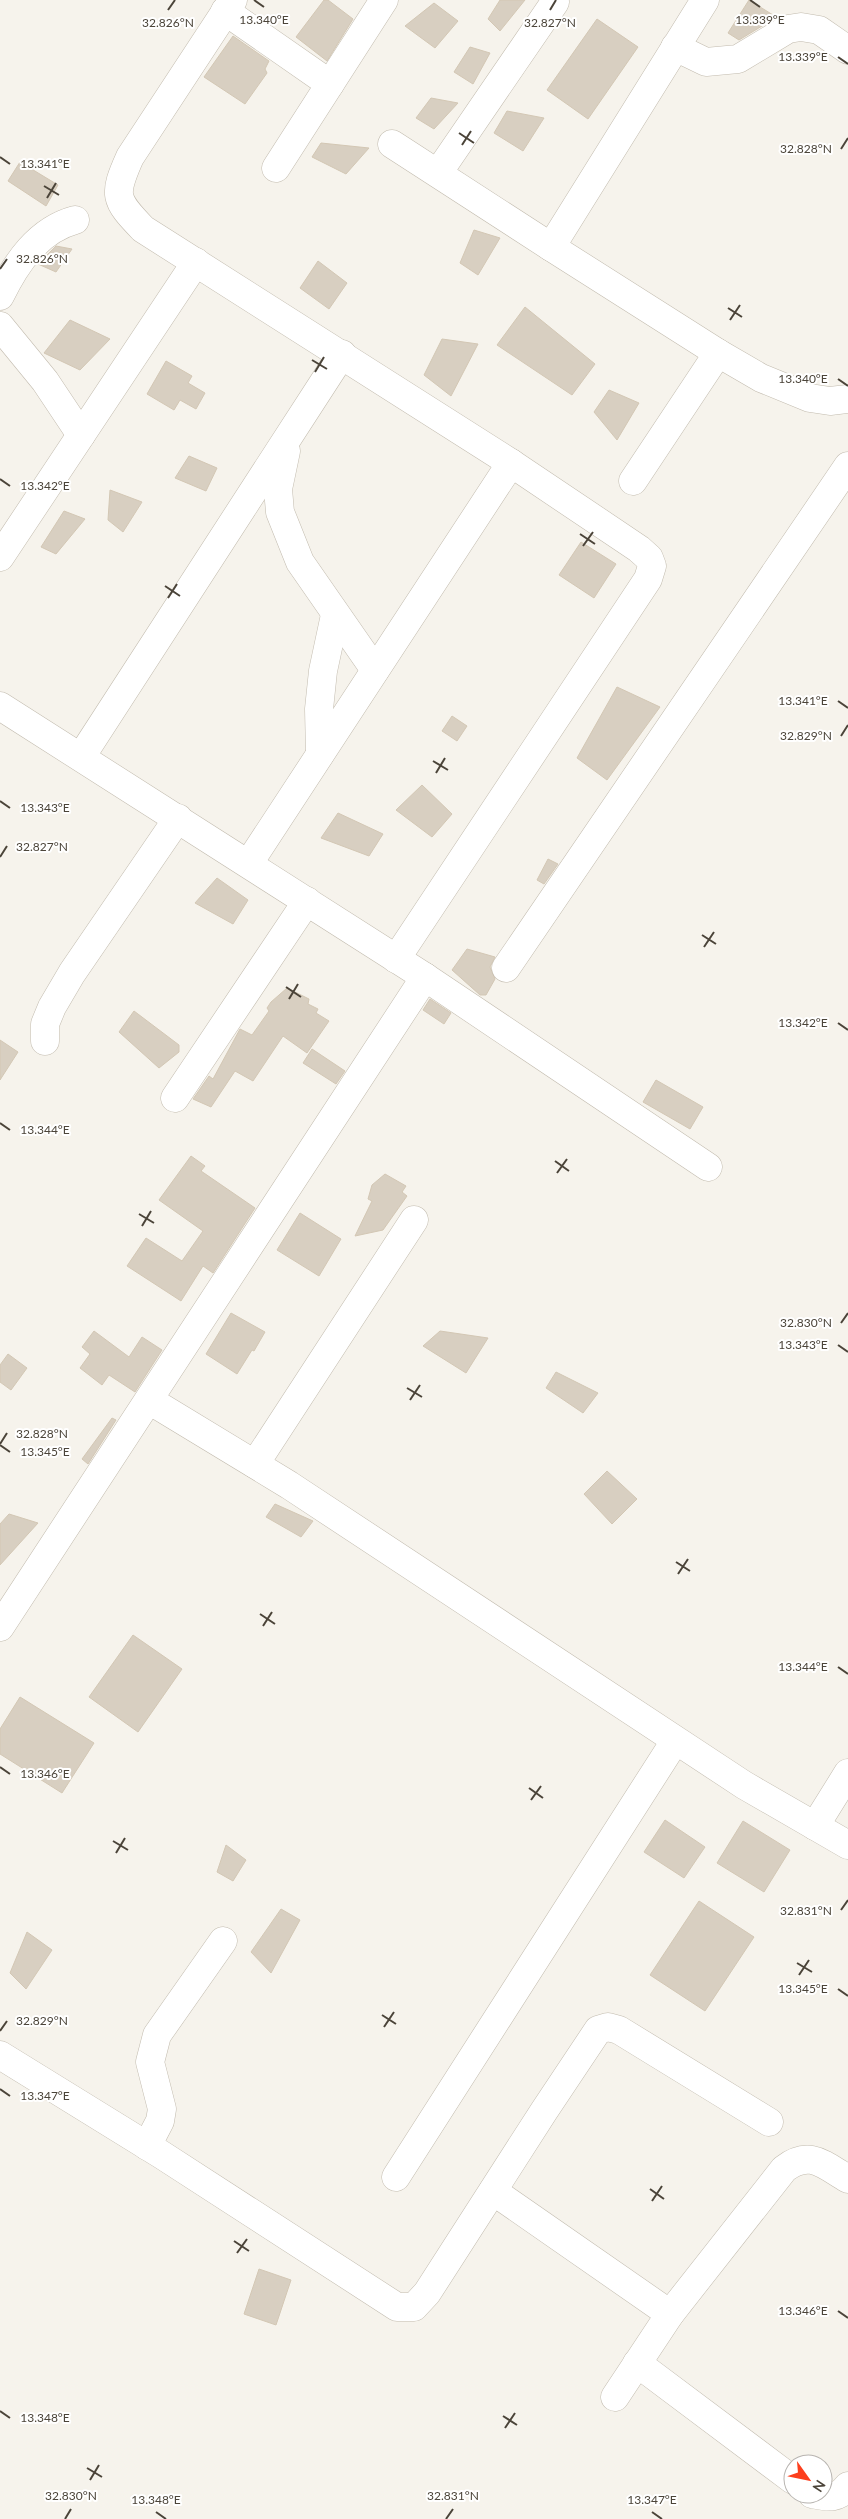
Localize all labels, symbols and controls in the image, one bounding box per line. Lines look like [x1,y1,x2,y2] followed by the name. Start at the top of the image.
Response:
[239,12,289,27] text: 13.340°E
[735,12,785,27] text: 13.339°E
[142,15,194,30] text: 32.826°N
[524,15,576,30] text: 32.827°N
[778,49,828,64] text: 13.339°E
[780,141,832,156] text: 32.828°N
[20,156,70,171] text: 13.341°E
[16,251,68,266] text: 32.826°N
[778,371,828,386] text: 13.340°E
[20,478,70,493] text: 13.342°E
[778,693,828,708] text: 13.341°E
[780,728,832,743] text: 32.829°N
[20,800,70,815] text: 13.343°E
[16,839,68,854] text: 32.827°N
[778,1015,828,1030] text: 13.342°E
[20,1122,70,1137] text: 13.344°E
[780,1315,832,1330] text: 32.830°N
[778,1337,828,1352] text: 13.343°E
[16,1426,68,1441] text: 32.828°N
[20,1444,70,1459] text: 13.345°E
[778,1659,828,1674] text: 13.344°E
[20,1766,70,1781] text: 13.346°E
[780,1903,832,1918] text: 32.831°N
[778,1981,828,1996] text: 13.345°E
[16,2013,68,2028] text: 32.829°N
[20,2088,70,2103] text: 13.347°E
[778,2303,828,2318] text: 13.346°E
[20,2410,70,2425] text: 13.348°E
[783,2454,833,2504] north arrow
[809,2477,829,2496] text: N
[45,2488,97,2503] text: 32.830°N
[427,2488,479,2503] text: 32.831°N
[131,2492,181,2507] text: 13.348°E
[627,2492,677,2507] text: 13.347°E

